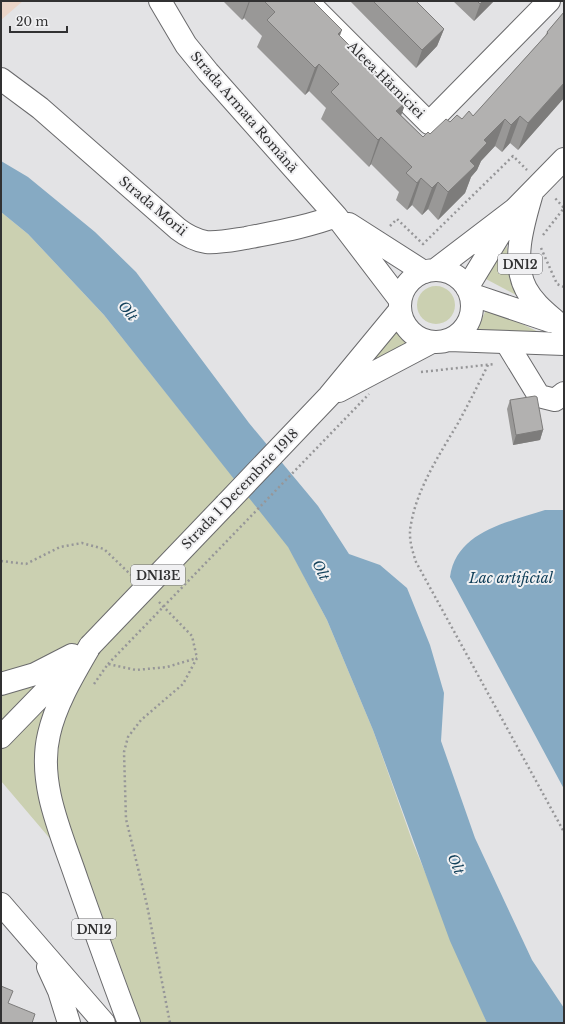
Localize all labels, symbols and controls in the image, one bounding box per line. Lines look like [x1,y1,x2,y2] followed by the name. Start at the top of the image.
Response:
[10,8,67,34] scale bar
[16,14,48,29] text: 20 m
[343,37,428,122] street label: Aleea Hărniciei
[187,48,302,177] street label: Strada Armata Română
[116,173,191,240] street label: Strada Morii
[498,254,542,274] road number: DN12
[114,297,142,325] water label: Olt
[178,425,302,553] street label: Strada 1 Decembrie 1918
[308,557,334,584] water label: Olt
[131,565,185,585] road number: DN13E
[468,569,554,587] water label: Lac artificial
[444,851,469,878] water label: Olt
[72,919,116,939] road number: DN12

